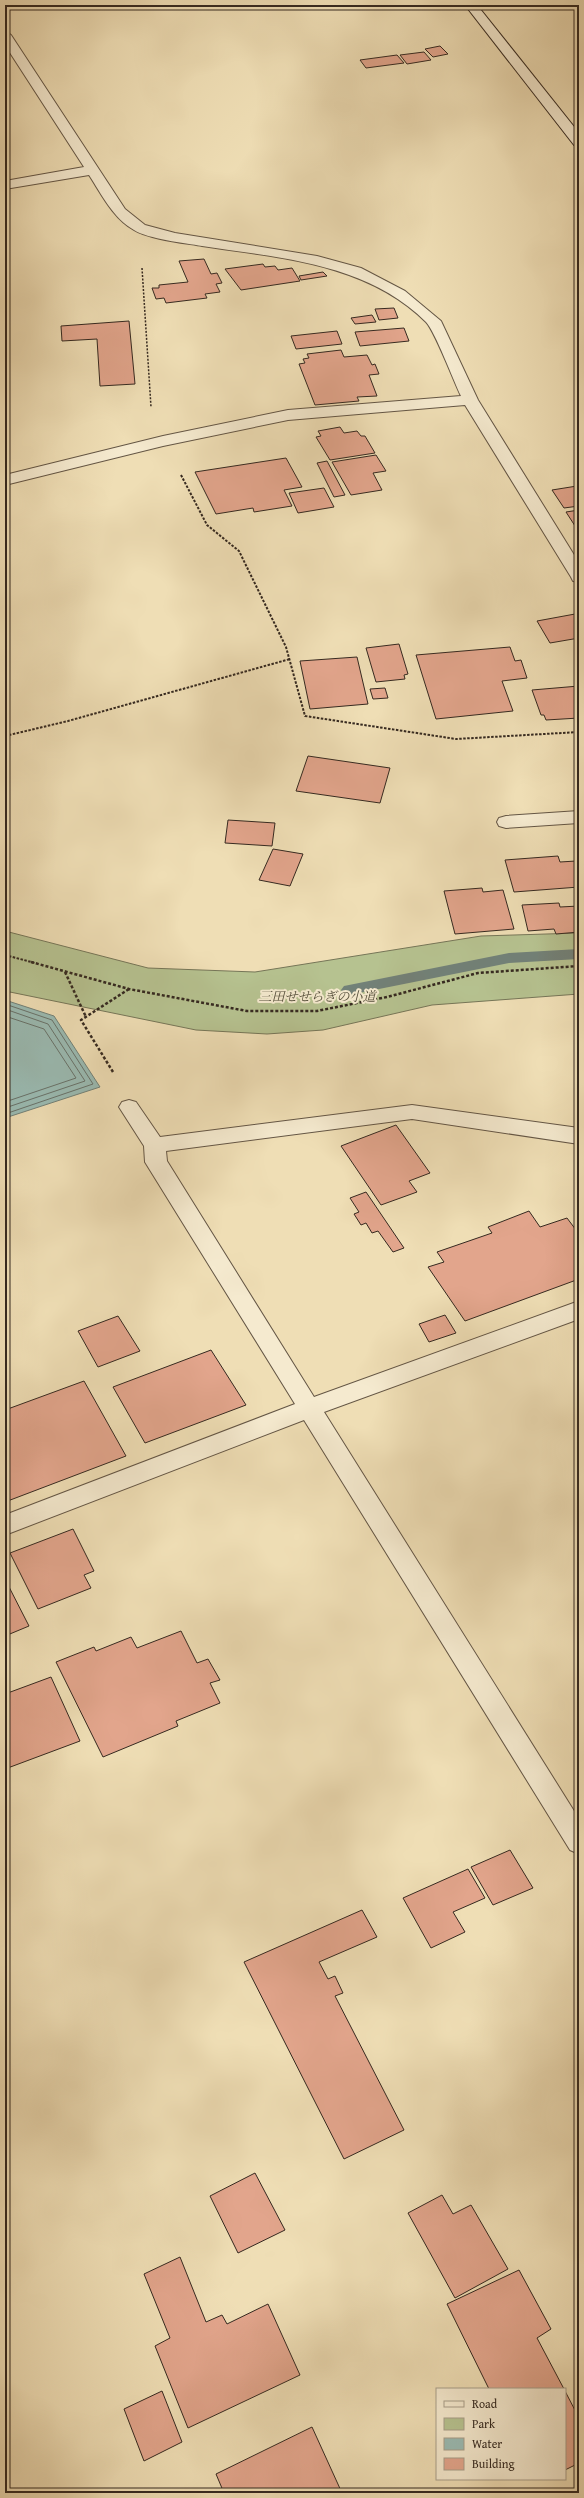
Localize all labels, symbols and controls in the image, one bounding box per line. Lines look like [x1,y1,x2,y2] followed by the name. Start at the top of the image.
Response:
[258,987,377,1006] park label: 三田せせらぎの小道
[436,2388,566,2480] legend
[472,2395,498,2412] text: Road
[472,2415,496,2432] text: Park
[472,2435,502,2452] text: Water
[472,2455,515,2472] text: Building

